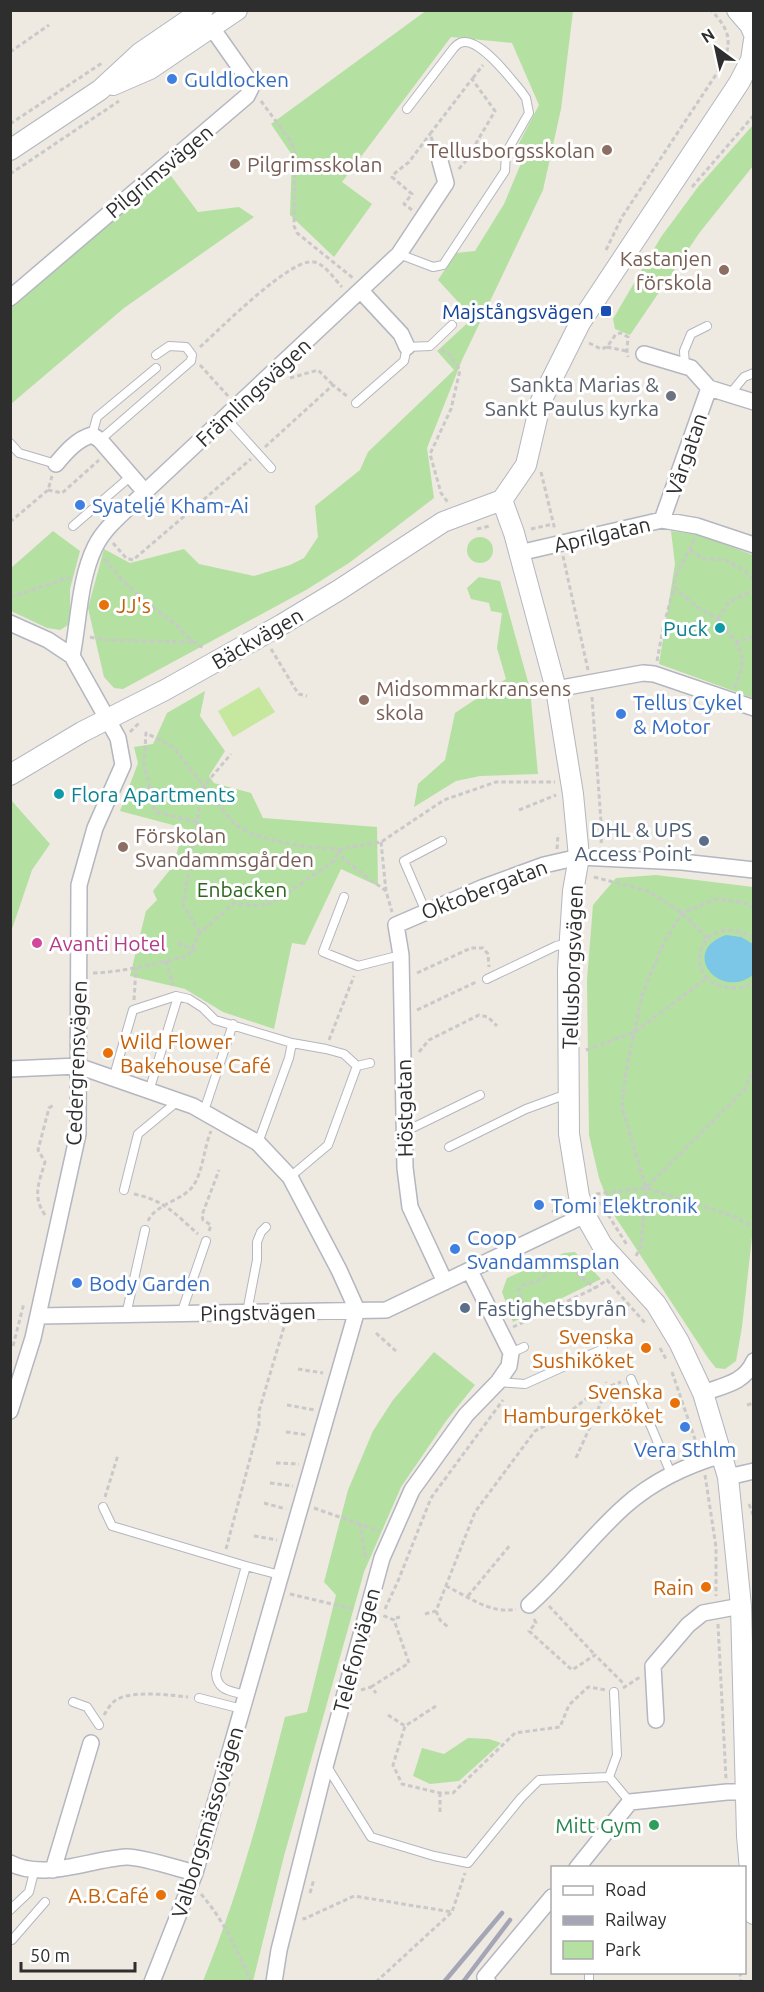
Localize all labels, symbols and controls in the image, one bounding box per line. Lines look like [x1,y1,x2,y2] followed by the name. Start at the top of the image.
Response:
[686,18,746,78] north arrow
[698,25,718,46] text: N
[184,67,289,91] place label: Guldlocken
[165,72,179,86] marker: Guldlocken
[101,119,217,223] street label: Pilgrimsvägen
[427,138,595,162] place label: Tellusborgsskolan
[600,143,614,157] marker: Tellusborgsskolan
[247,152,382,176] place label: Pilgrimsskolan
[228,157,242,171] marker: Pilgrimsskolan
[620,246,712,294] place label: Kastanjen förskola
[717,263,731,277] marker: Kastanjen förskola
[442,299,594,323] place label: Majstångsvägen
[599,304,613,318] marker: Majstångsvägen
[191,333,315,451] street label: Främlingsvägen
[485,372,659,420] place label: Sankta Marias & Sankt Paulus kyrka
[664,389,678,403] marker: Sankta Marias & Sankt Paulus kyrka
[661,410,711,498] street label: Vårgatan
[92,493,249,517] place label: Syateljé Kham-Ai
[73,498,87,512] marker: Syateljé Kham-Ai
[551,511,653,557] street label: Aprilgatan
[116,593,151,617] place label: JJ's
[97,598,111,612] marker: JJ's
[207,602,307,674] street label: Bäckvägen
[663,616,708,640] place label: Puck
[713,621,727,635] marker: Puck
[376,676,571,724] place label: Midsommarkransens skola
[633,690,743,738] place label: Tellus Cykel & Motor
[357,693,371,707] marker: Midsommarkransens skola
[614,707,628,721] marker: Tellus Cykel & Motor
[71,782,235,806] place label: Flora Apartments
[52,787,66,801] marker: Flora Apartments
[574,817,692,865] place label: DHL & UPS Access Point
[135,823,314,871] place label: Förskolan Svandammsgården
[697,834,711,848] marker: DHL & UPS Access Point
[116,840,130,854] marker: Förskolan Svandammsgården
[418,854,550,924] street label: Oktobergatan
[197,877,287,901] park label: Enbacken
[557,884,587,1050] street label: Tellusborgsvägen
[49,931,166,955] place label: Avanti Hotel
[30,936,44,950] marker: Avanti Hotel
[61,980,91,1146] street label: Cedergrensvägen
[120,1029,271,1077] place label: Wild Flower Bakehouse Café
[101,1046,115,1060] marker: Wild Flower Bakehouse Café
[391,1059,417,1157] street label: Höstgatan
[551,1193,698,1217] place label: Tomi Elektronik
[532,1198,546,1212] marker: Tomi Elektronik
[467,1225,620,1273] place label: Coop Svandammsplan
[448,1242,462,1256] marker: Coop Svandammsplan
[89,1271,210,1295] place label: Body Garden
[70,1276,84,1290] marker: Body Garden
[477,1296,627,1320] place label: Fastighetsbyrån
[200,1299,316,1325] street label: Pingstvägen
[458,1301,472,1315] marker: Fastighetsbyrån
[532,1324,634,1372] place label: Svenska Sushiköket
[639,1341,653,1355] marker: Svenska Sushiköket
[503,1379,663,1427] place label: Svenska Hamburgerköket
[668,1396,682,1410] marker: Svenska Hamburgerköket
[678,1420,692,1434] marker: Vera Sthlm
[634,1437,736,1461] place label: Vera Sthlm
[653,1575,694,1599] place label: Rain
[699,1580,713,1594] marker: Rain
[328,1585,384,1715] street label: Telefonvägen
[166,1723,248,1921] street label: Valborgsmässovägen
[555,1813,642,1837] place label: Mitt Gym
[647,1818,661,1832] marker: Mitt Gym
[551,1866,746,1974] legend
[605,1879,647,1899] text: Road
[68,1883,149,1907] place label: A.B.Café
[154,1888,168,1902] marker: A.B.Café
[605,1909,667,1929] text: Railway
[21,1935,135,1973] scale bar
[605,1939,641,1959] text: Park
[30,1945,70,1965] text: 50 m

